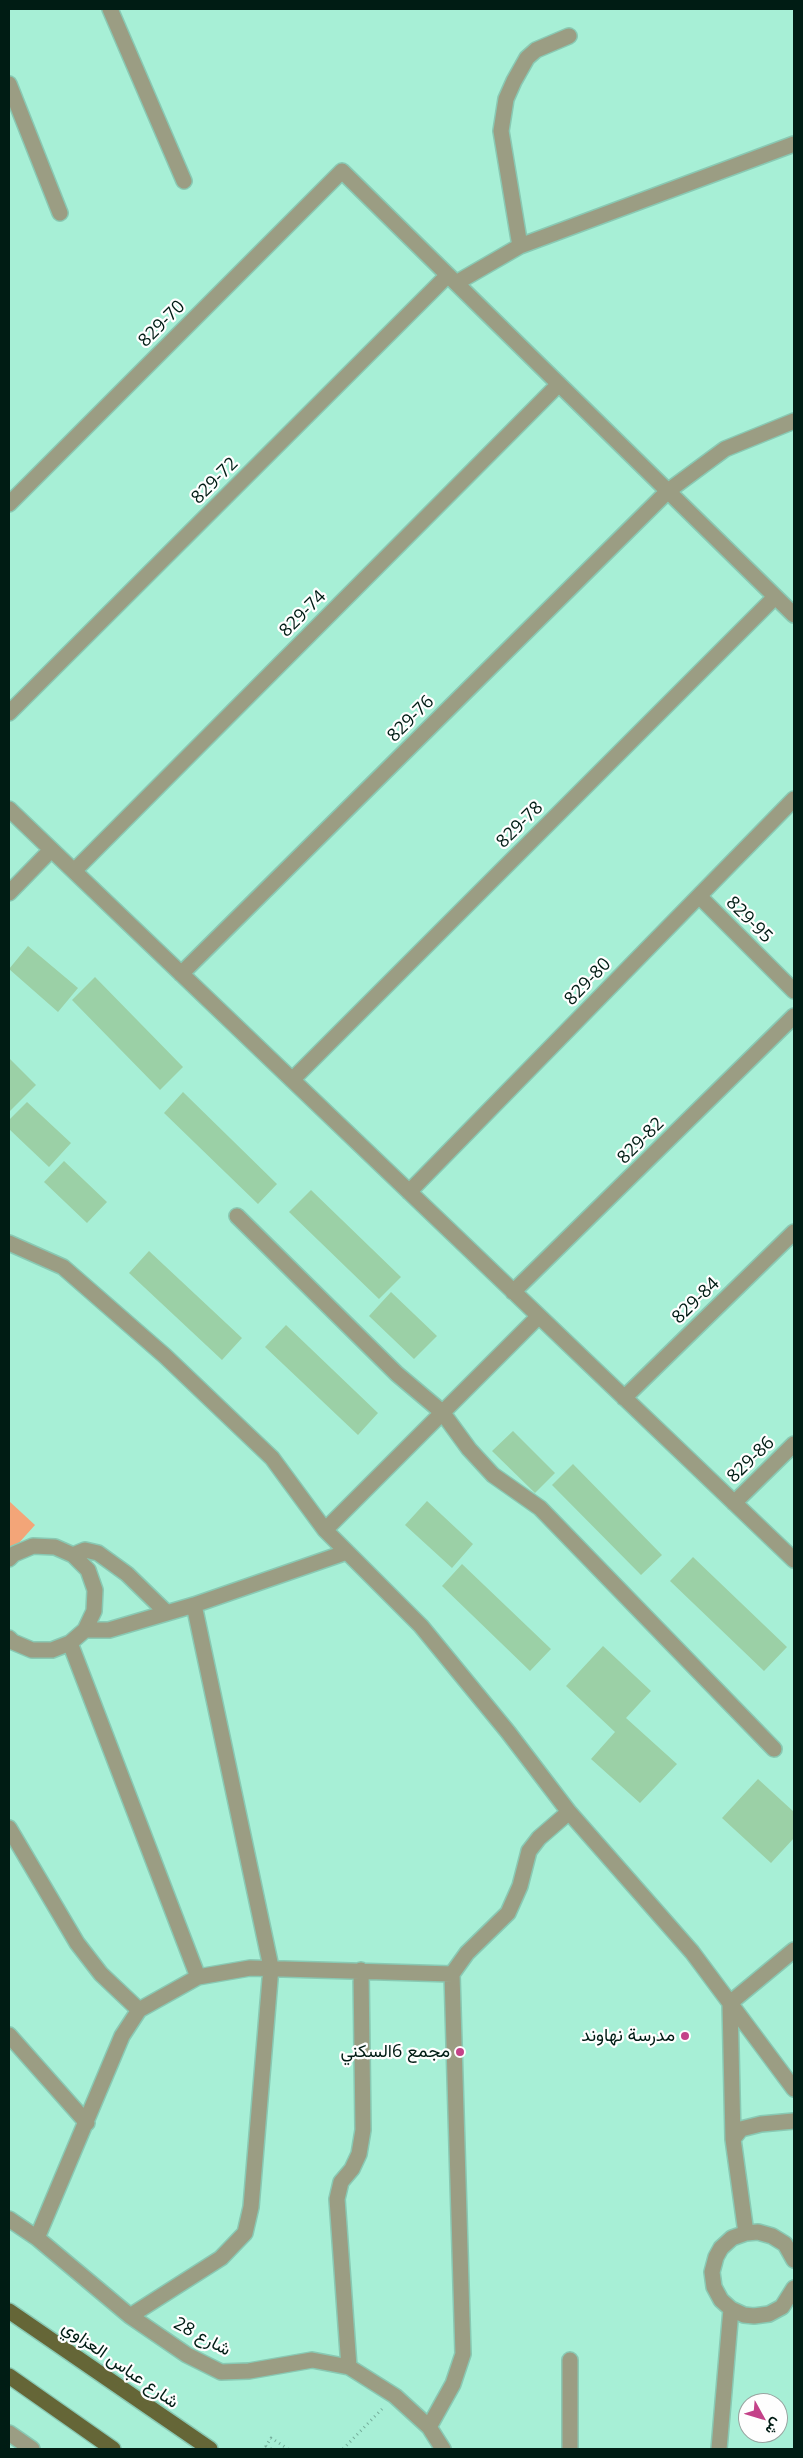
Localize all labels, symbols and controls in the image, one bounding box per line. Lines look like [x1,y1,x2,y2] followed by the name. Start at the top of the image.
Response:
[134,296,190,352] street label: 829-70
[187,453,243,509] street label: 829-72
[275,586,331,642] street label: 829-74
[383,691,439,747] street label: 829-76
[492,797,548,853] street label: 829-78
[721,892,777,948] street label: 829-95
[560,954,616,1010] street label: 829-80
[613,1113,669,1169] street label: 829-82
[668,1273,724,1329] street label: 829-84
[723,1432,779,1488] street label: 829-86
[581,2025,675,2047] place label: مدرسة نهاوند
[679,2030,691,2042] marker: مدرسة نهاوند
[341,2041,450,2063] place label: مجمع 6السكني
[454,2046,466,2058] marker: مجمع 6السكني
[170,2313,234,2361] street label: شارع 28
[58,2317,182,2413] street label: شارع عباس العزاوي
[738,2393,788,2443] north arrow
[762,2415,787,2440] text: ش

